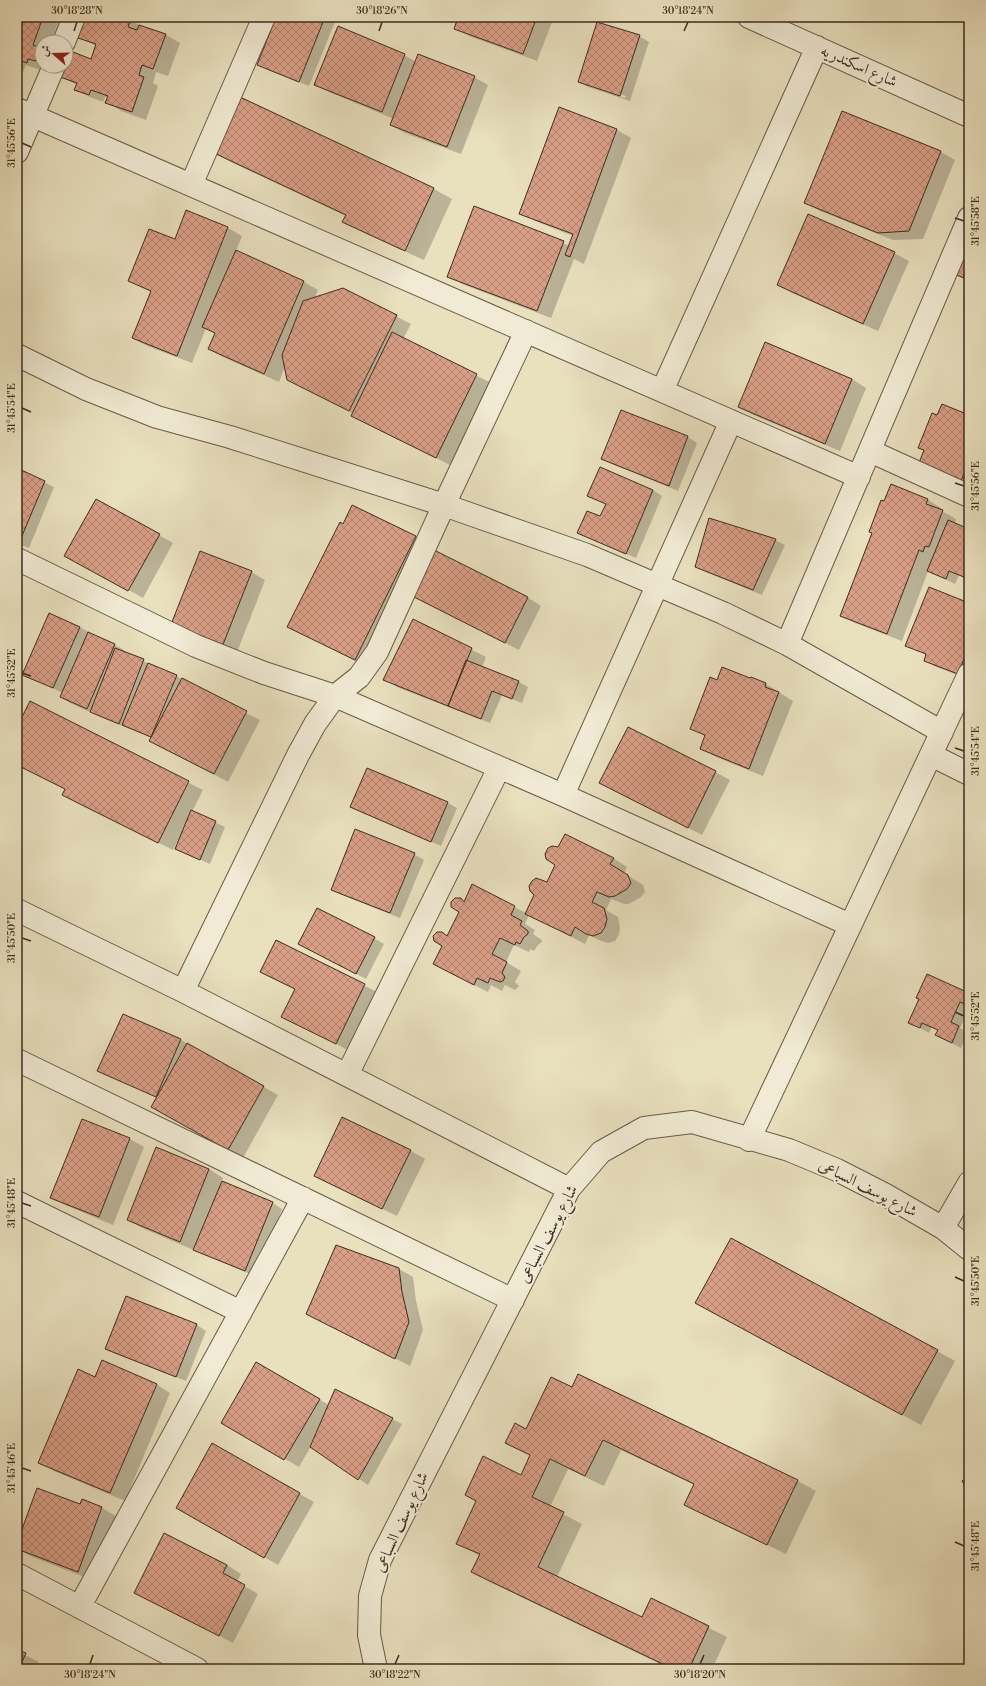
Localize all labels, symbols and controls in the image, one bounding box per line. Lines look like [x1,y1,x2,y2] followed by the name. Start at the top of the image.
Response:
[51,5,103,17] text: 30°18'28"N
[356,5,408,17] text: 30°18'26"N
[662,5,714,17] text: 30°18'24"N
[34,34,74,74] north arrow
[816,40,900,95] street label: شارع اسكندريه
[37,43,54,58] text: ش
[6,118,18,168] text: 31°45'56"E
[970,196,982,246] text: 31°45'58"E
[6,383,18,433] text: 31°45'54"E
[970,461,982,511] text: 31°45'56"E
[6,648,18,698] text: 31°45'52"E
[970,726,982,776] text: 31°45'54"E
[6,913,18,963] text: 31°45'50"E
[970,991,982,1041] text: 31°45'52"E
[814,1155,921,1224] street label: شارع يوسف السباعى
[6,1178,18,1228] text: 31°45'48"E
[514,1182,585,1288] street label: شارع يوسف السباعى
[970,1256,982,1306] text: 31°45'50"E
[6,1443,18,1493] text: 31°45'46"E
[369,1469,436,1577] street label: شارع يوسف السباعى
[970,1521,982,1571] text: 31°45'48"E
[64,1669,116,1681] text: 30°18'24"N
[369,1669,421,1681] text: 30°18'22"N
[674,1669,727,1681] text: 30°18'20"N

